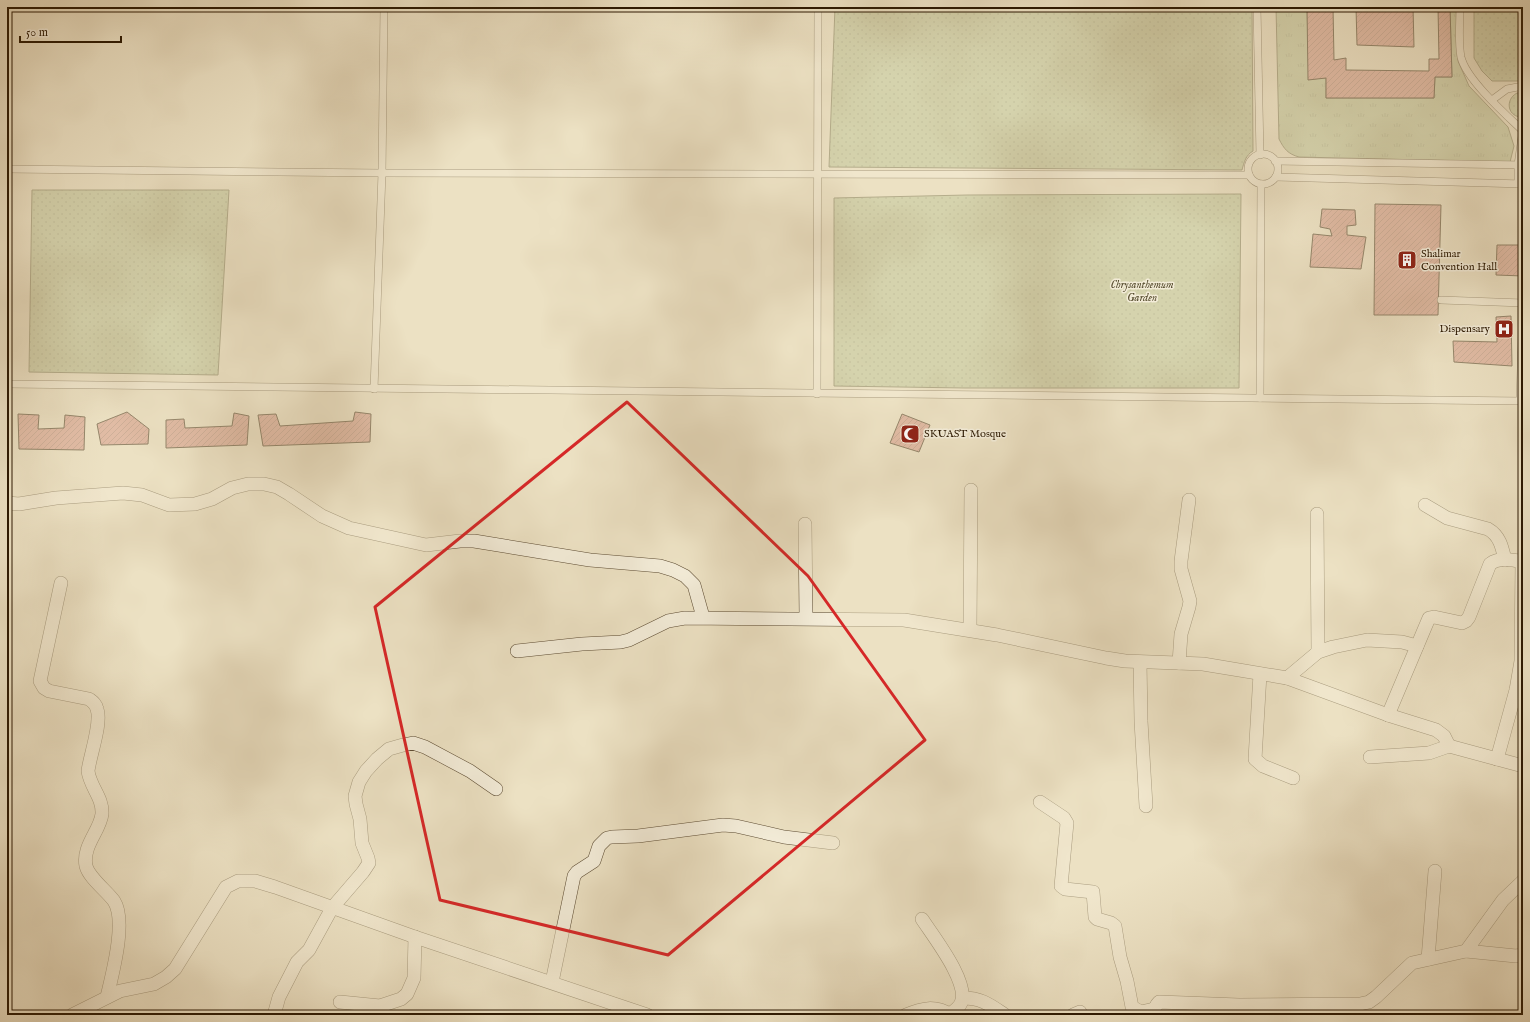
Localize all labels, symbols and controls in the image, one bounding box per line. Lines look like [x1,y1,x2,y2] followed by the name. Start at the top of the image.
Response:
[20,18,121,44] scale bar
[26,25,48,40] text: 50 m
[1421,247,1497,274] place label: Shalimar Convention Hall
[1396,249,1418,271] building icon: Shalimar Convention Hall
[1110,278,1174,305] park label: Chrysanthemum Garden
[1493,318,1515,340] hospital icon: Dispensary
[1439,322,1491,336] place label: Dispensary
[899,423,921,445] mosque icon: SKUAST Mosque
[924,427,1006,441] place label: SKUAST Mosque

